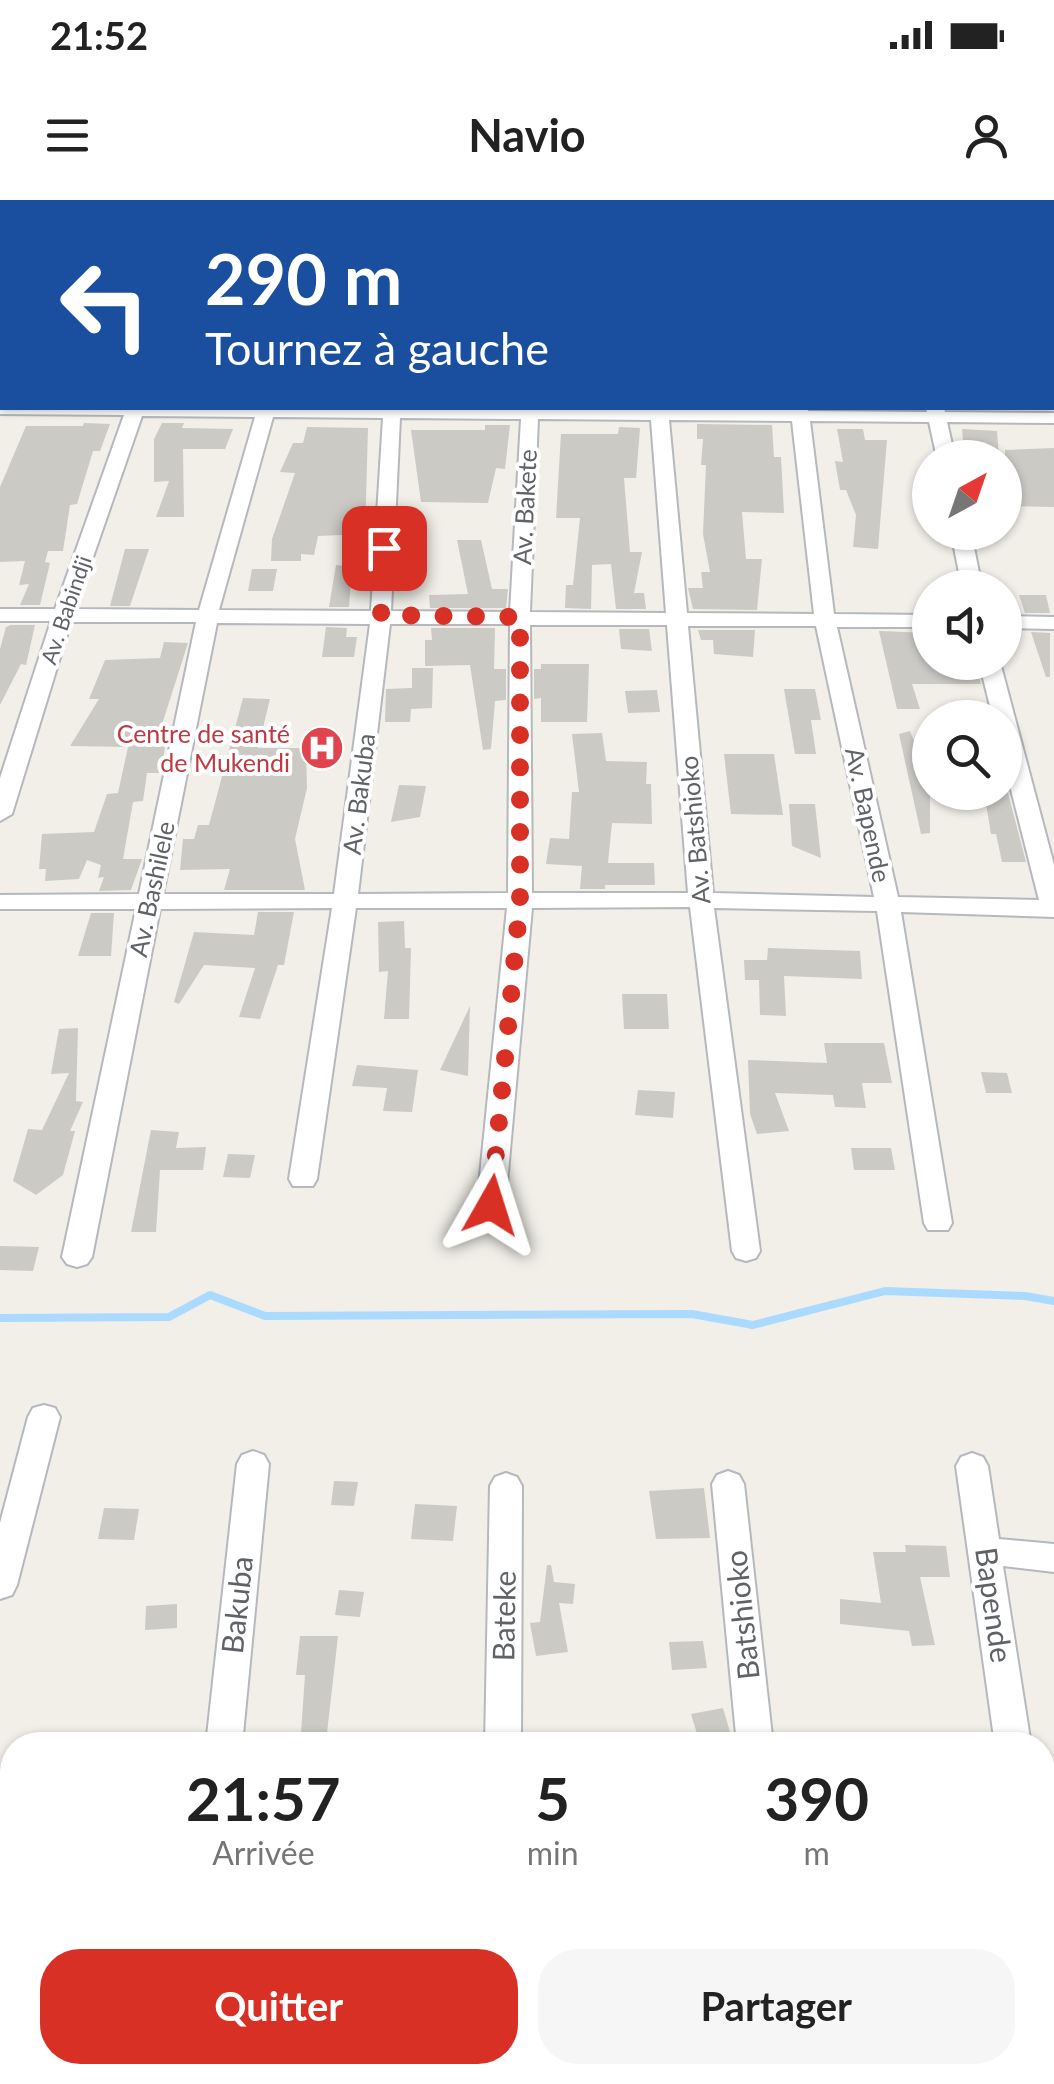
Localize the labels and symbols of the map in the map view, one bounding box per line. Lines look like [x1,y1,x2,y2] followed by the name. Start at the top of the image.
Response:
[912,440,1022,550] north arrow
[506,448,542,566] street label: Av. Bakete
[342,506,427,591] pin
[34,552,97,668] street label: Av. Babindji
[117,718,290,777] place label: Centre de santé de Mukendi
[299,725,345,771] hospital icon: Centre de santé de Mukendi
[336,732,380,856] street label: Av. Bakuba
[840,745,898,885] street label: Av. Bapende
[673,755,715,905] street label: Av. Batshioko
[122,818,180,959] street label: Av. Bashilele
[439,1153,543,1257] position arrow
[969,1545,1021,1665] street label: Bapende
[716,1549,766,1682] street label: Batshioko
[213,1554,259,1655] street label: Bakuba
[484,1570,522,1662] street label: Bateke

